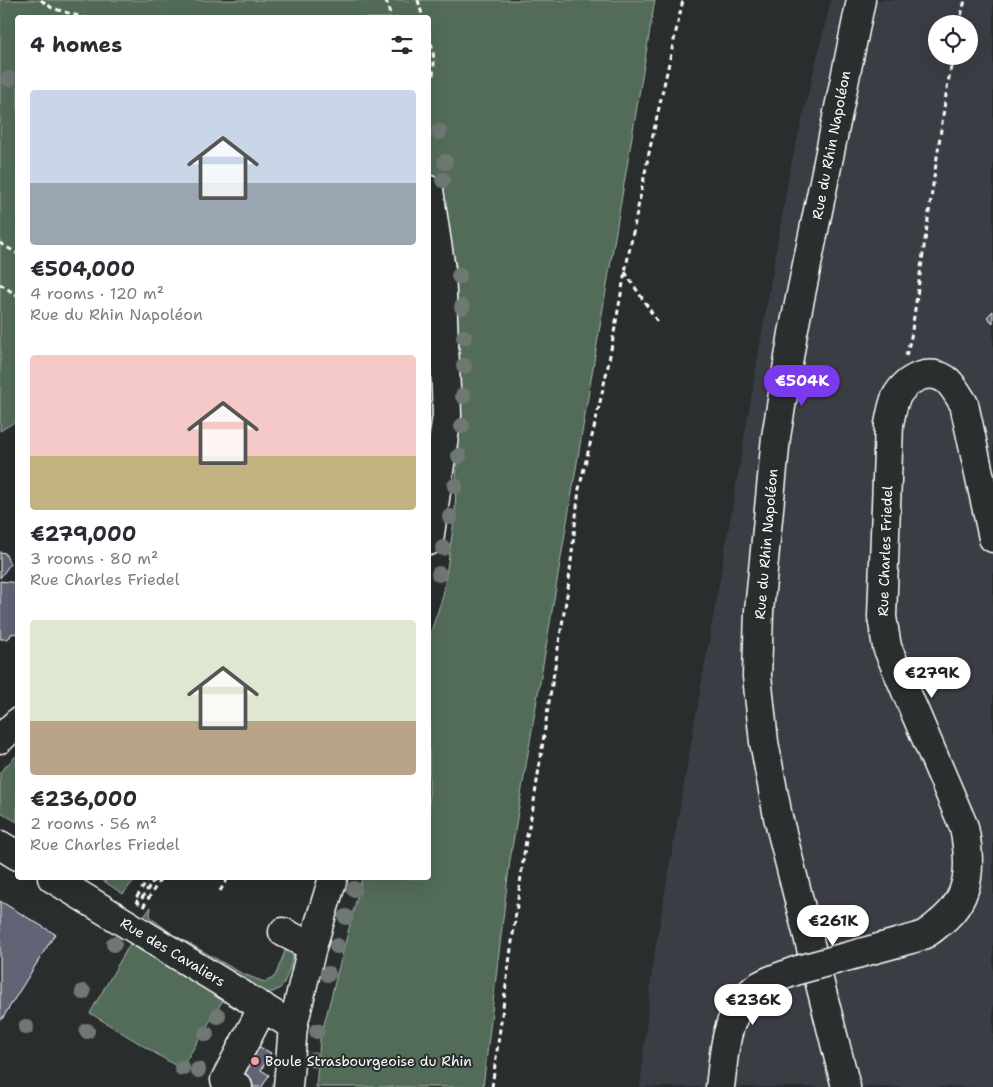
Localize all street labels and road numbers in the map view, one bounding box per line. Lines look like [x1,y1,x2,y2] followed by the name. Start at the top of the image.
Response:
[808,69,854,221] street label: Rue du Rhin Napoléon
[750,467,782,620] street label: Rue du Rhin Napoléon
[874,484,896,617] street label: Rue Charles Friedel
[117,914,229,990] street label: Rue des Cavaliers

